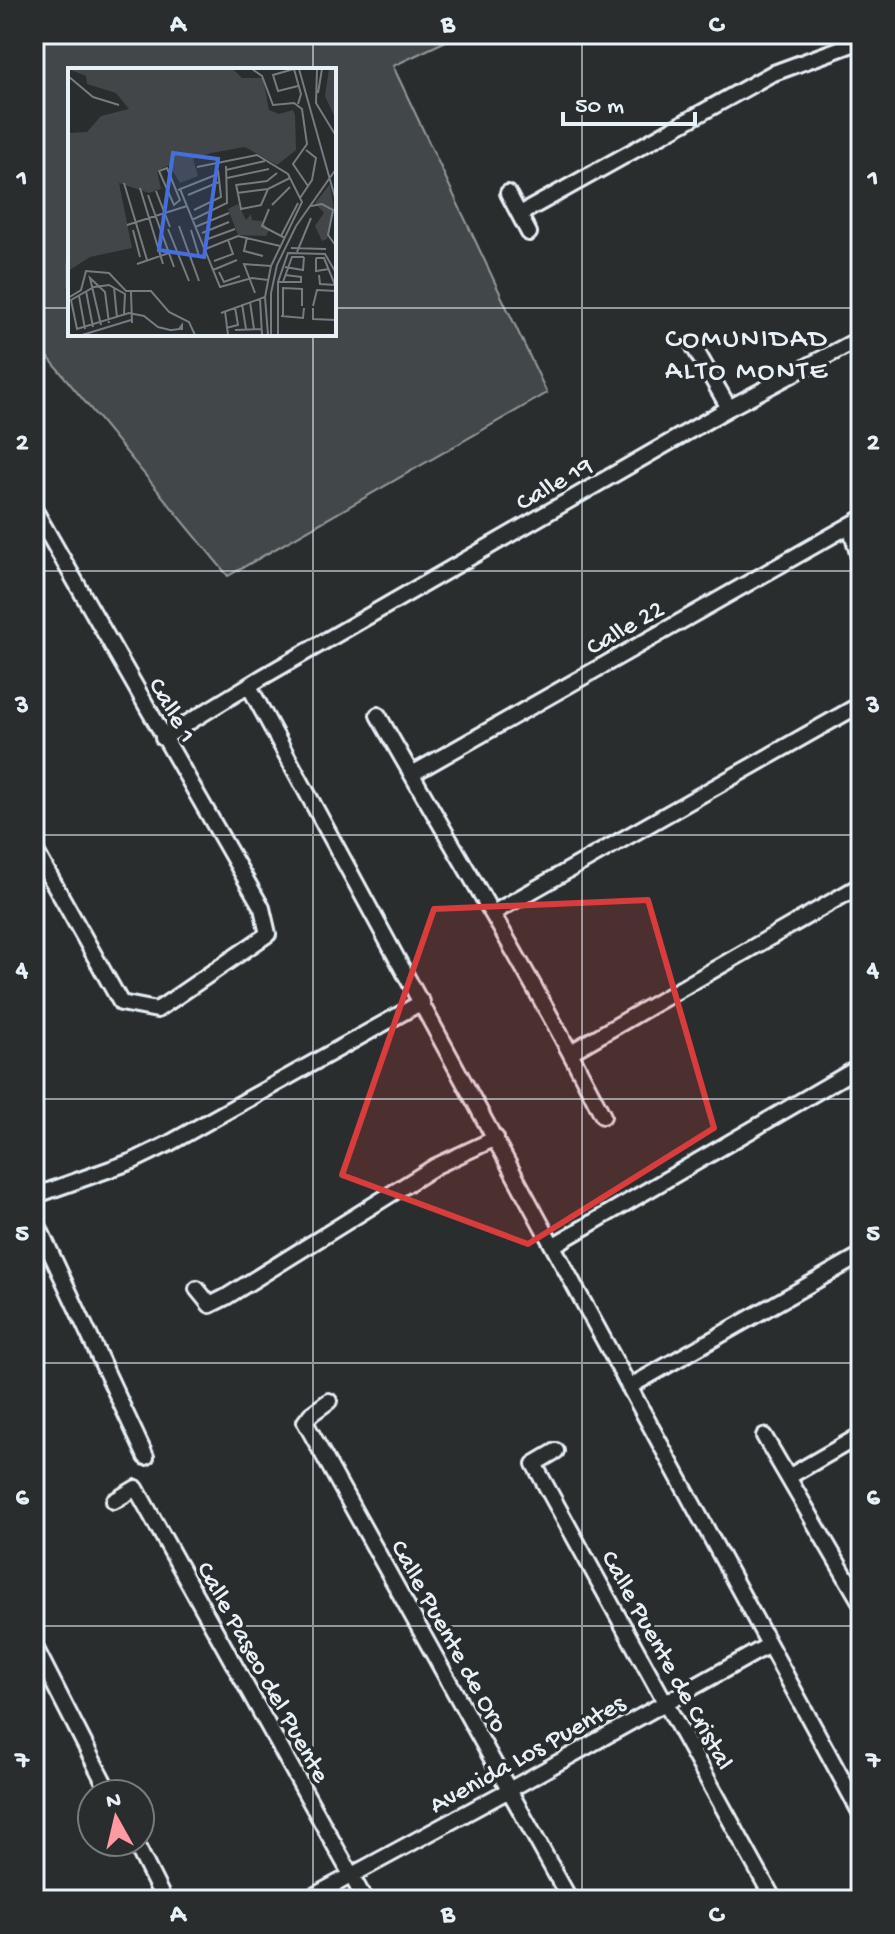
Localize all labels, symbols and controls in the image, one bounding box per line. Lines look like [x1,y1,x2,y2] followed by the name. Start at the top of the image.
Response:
[169,11,187,42] text: A
[440,11,456,42] text: B
[709,11,726,42] text: C
[68,68,336,336] inset map
[563,76,695,126] scale bar
[575,93,624,122] text: 50 m
[16,165,27,196] text: 1
[867,165,878,196] text: 1
[665,324,829,389] district label: COMUNIDAD ALTO MONTE
[16,429,29,460] text: 2
[867,429,880,460] text: 2
[512,452,599,520] street label: Calle 19
[582,595,671,665] street label: Calle 22
[139,673,201,749] street label: Calle 1
[14,692,29,723] text: 3
[865,692,880,723] text: 3
[15,956,29,987] text: 4
[866,956,880,987] text: 4
[15,1220,29,1251] text: 5
[866,1220,880,1251] text: 5
[15,1484,29,1515] text: 6
[866,1484,880,1515] text: 6
[381,1536,513,1739] street label: Calle Puente de Oro
[592,1546,738,1776] street label: Calle Puente de Cristal
[187,1557,335,1790] street label: Calle Paseo del Puente
[425,1689,633,1823] street label: Avenida Los Puentes
[13,1747,30,1778] text: 7
[864,1747,881,1778] text: 7
[76,1778,156,1858] north arrow
[105,1788,123,1816] text: N
[169,1901,187,1932] text: A
[440,1901,456,1932] text: B
[709,1901,726,1932] text: C

